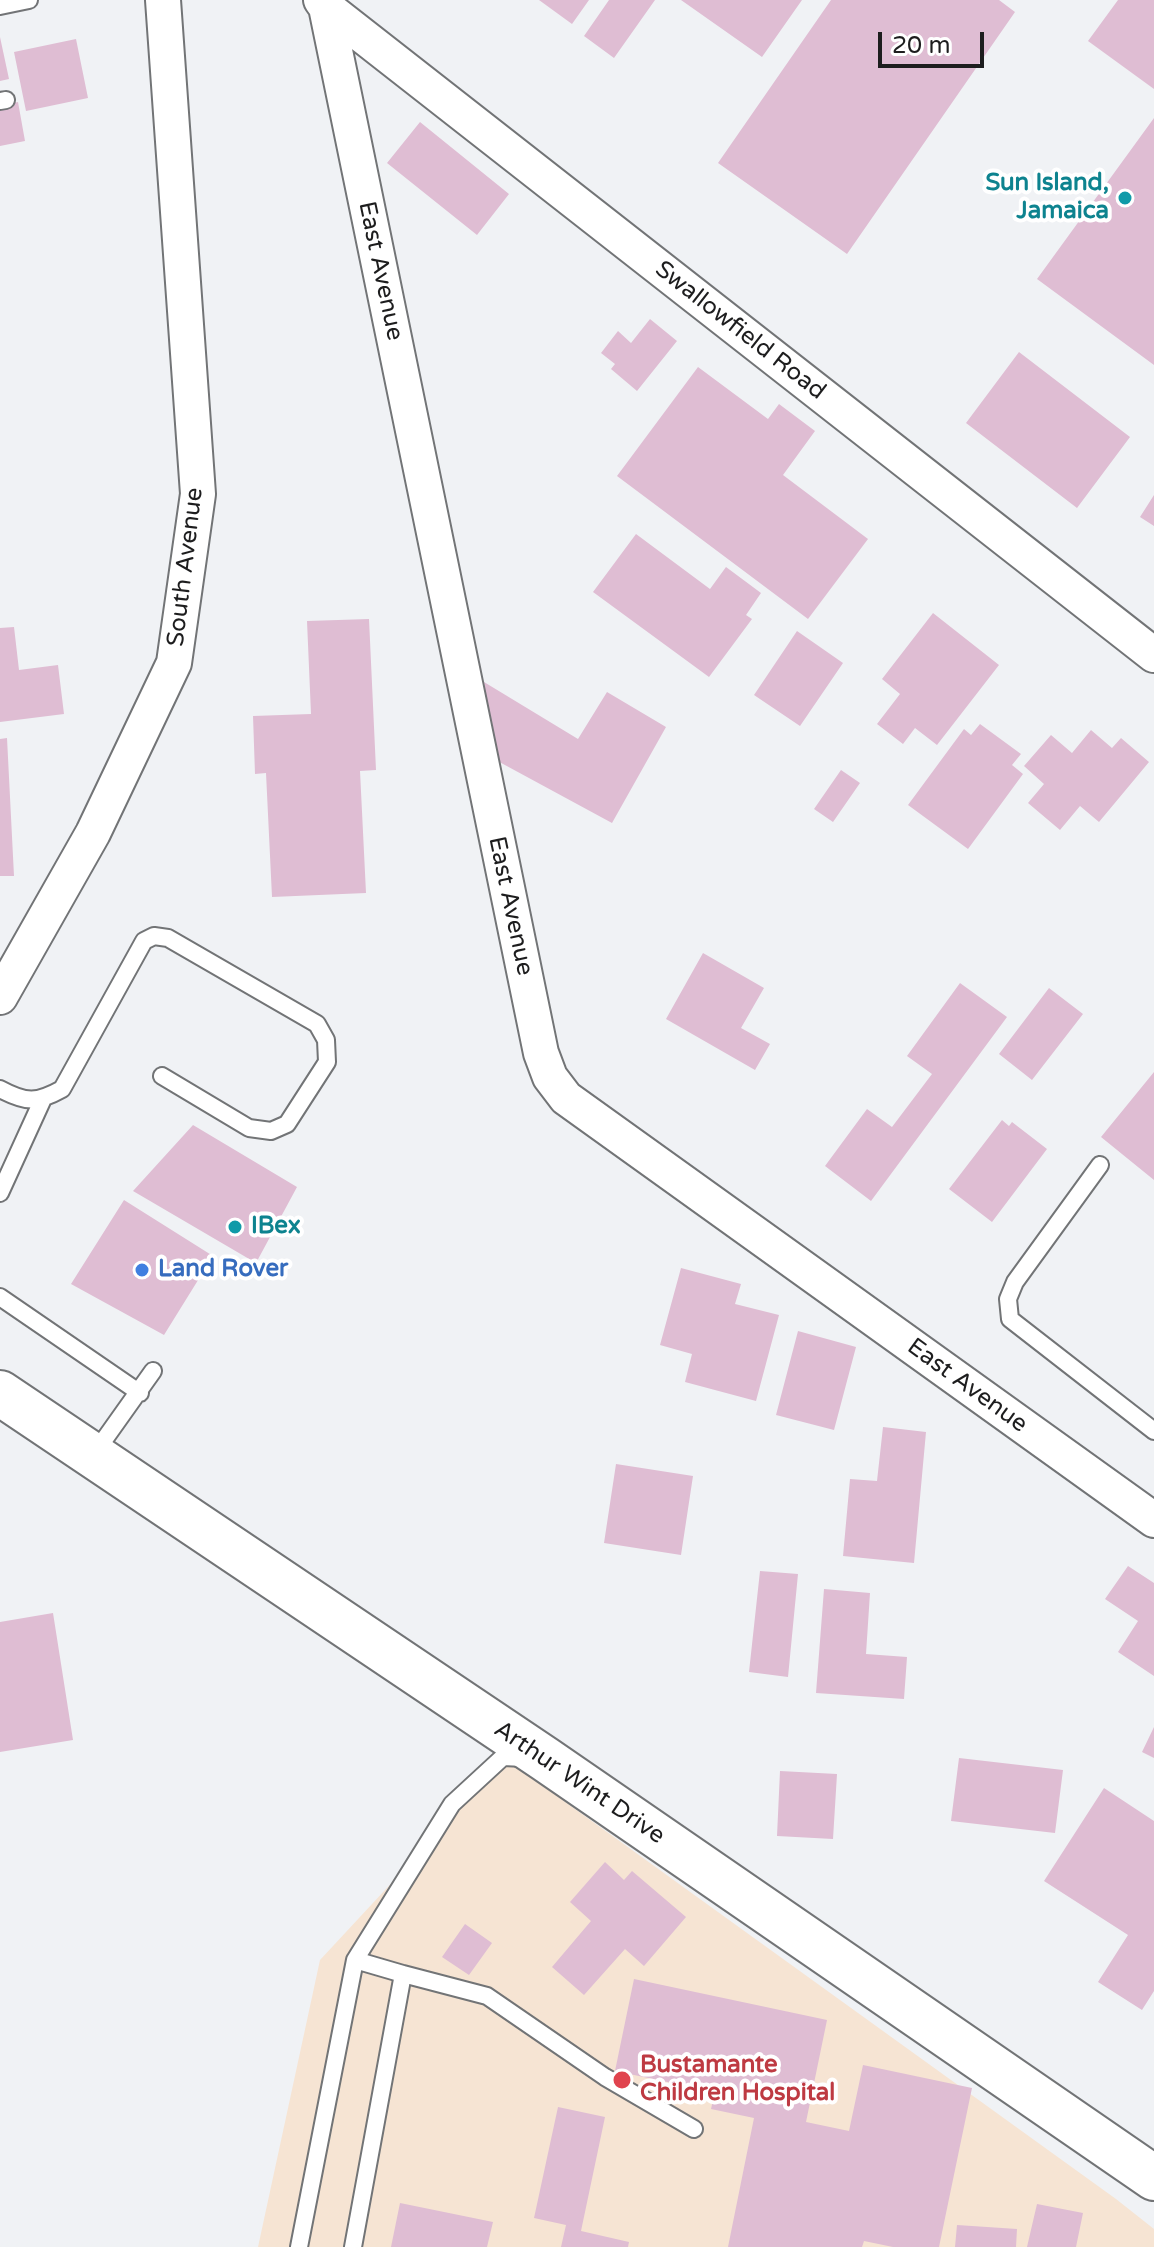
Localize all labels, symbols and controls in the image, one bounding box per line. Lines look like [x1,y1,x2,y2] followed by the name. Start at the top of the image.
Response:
[882,16,988,66] scale bar
[892,31,950,60] text: 20 m
[985,170,1109,226] place label: Sun Island, Jamaica
[1116,189,1134,207] marker: Sun Island, Jamaica
[351,199,409,343] street label: East Avenue
[649,256,831,406] street label: Swallowfield Road
[162,486,210,648] street label: South Avenue
[481,834,539,978] street label: East Avenue
[251,1213,301,1241] place label: IBex
[226,1218,244,1236] marker: IBex
[158,1256,288,1284] place label: Land Rover
[133,1261,151,1279] marker: Land Rover
[901,1333,1033,1439] street label: East Avenue
[488,1715,670,1851] street label: Arthur Wint Drive
[640,2052,835,2108] place label: Bustamante Children Hospital
[611,2069,633,2091] marker: Bustamante Children Hospital

